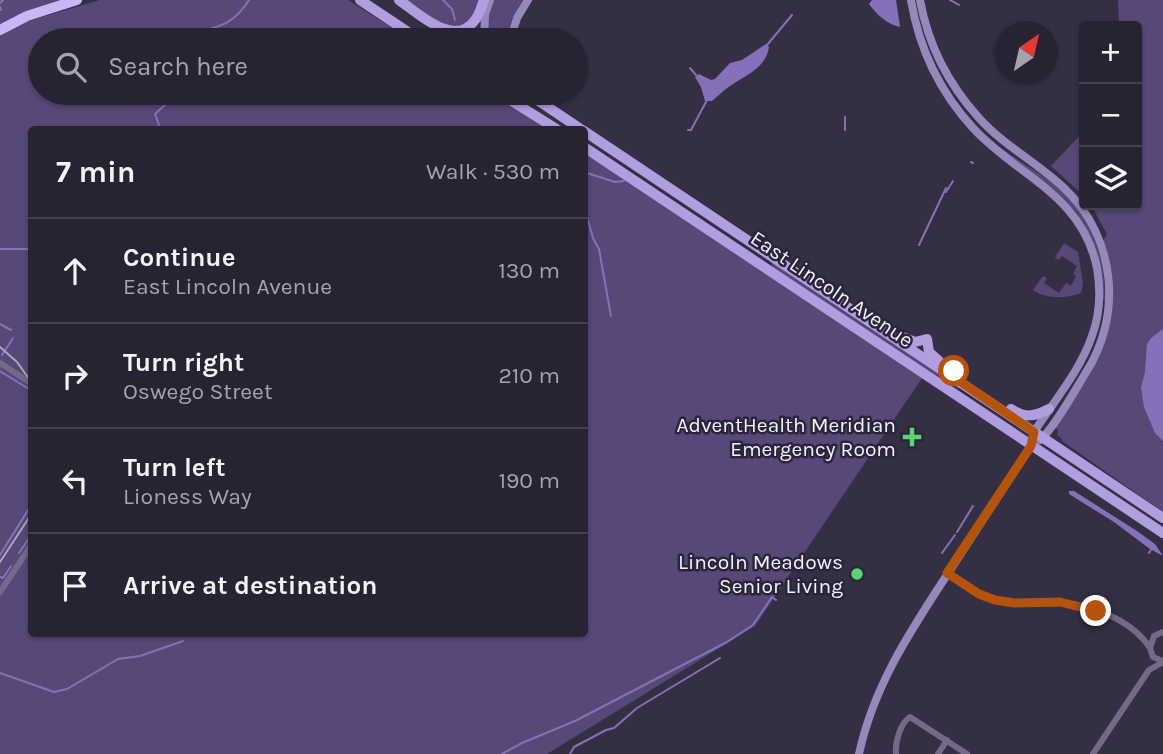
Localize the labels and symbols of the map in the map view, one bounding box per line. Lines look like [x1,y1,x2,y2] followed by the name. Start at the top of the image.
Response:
[995,21,1058,84] north arrow
[746,226,918,352] street label: East Lincoln Avenue
[938,355,969,386] route start
[676,413,896,461] place label: AdventHealth Meridian Emergency Room
[902,427,922,447] marker: AdventHealth Meridian Emergency Room
[678,550,843,598] place label: Lincoln Meadows Senior Living
[849,566,865,582] marker: Lincoln Meadows Senior Living
[1080,595,1111,626] route end

